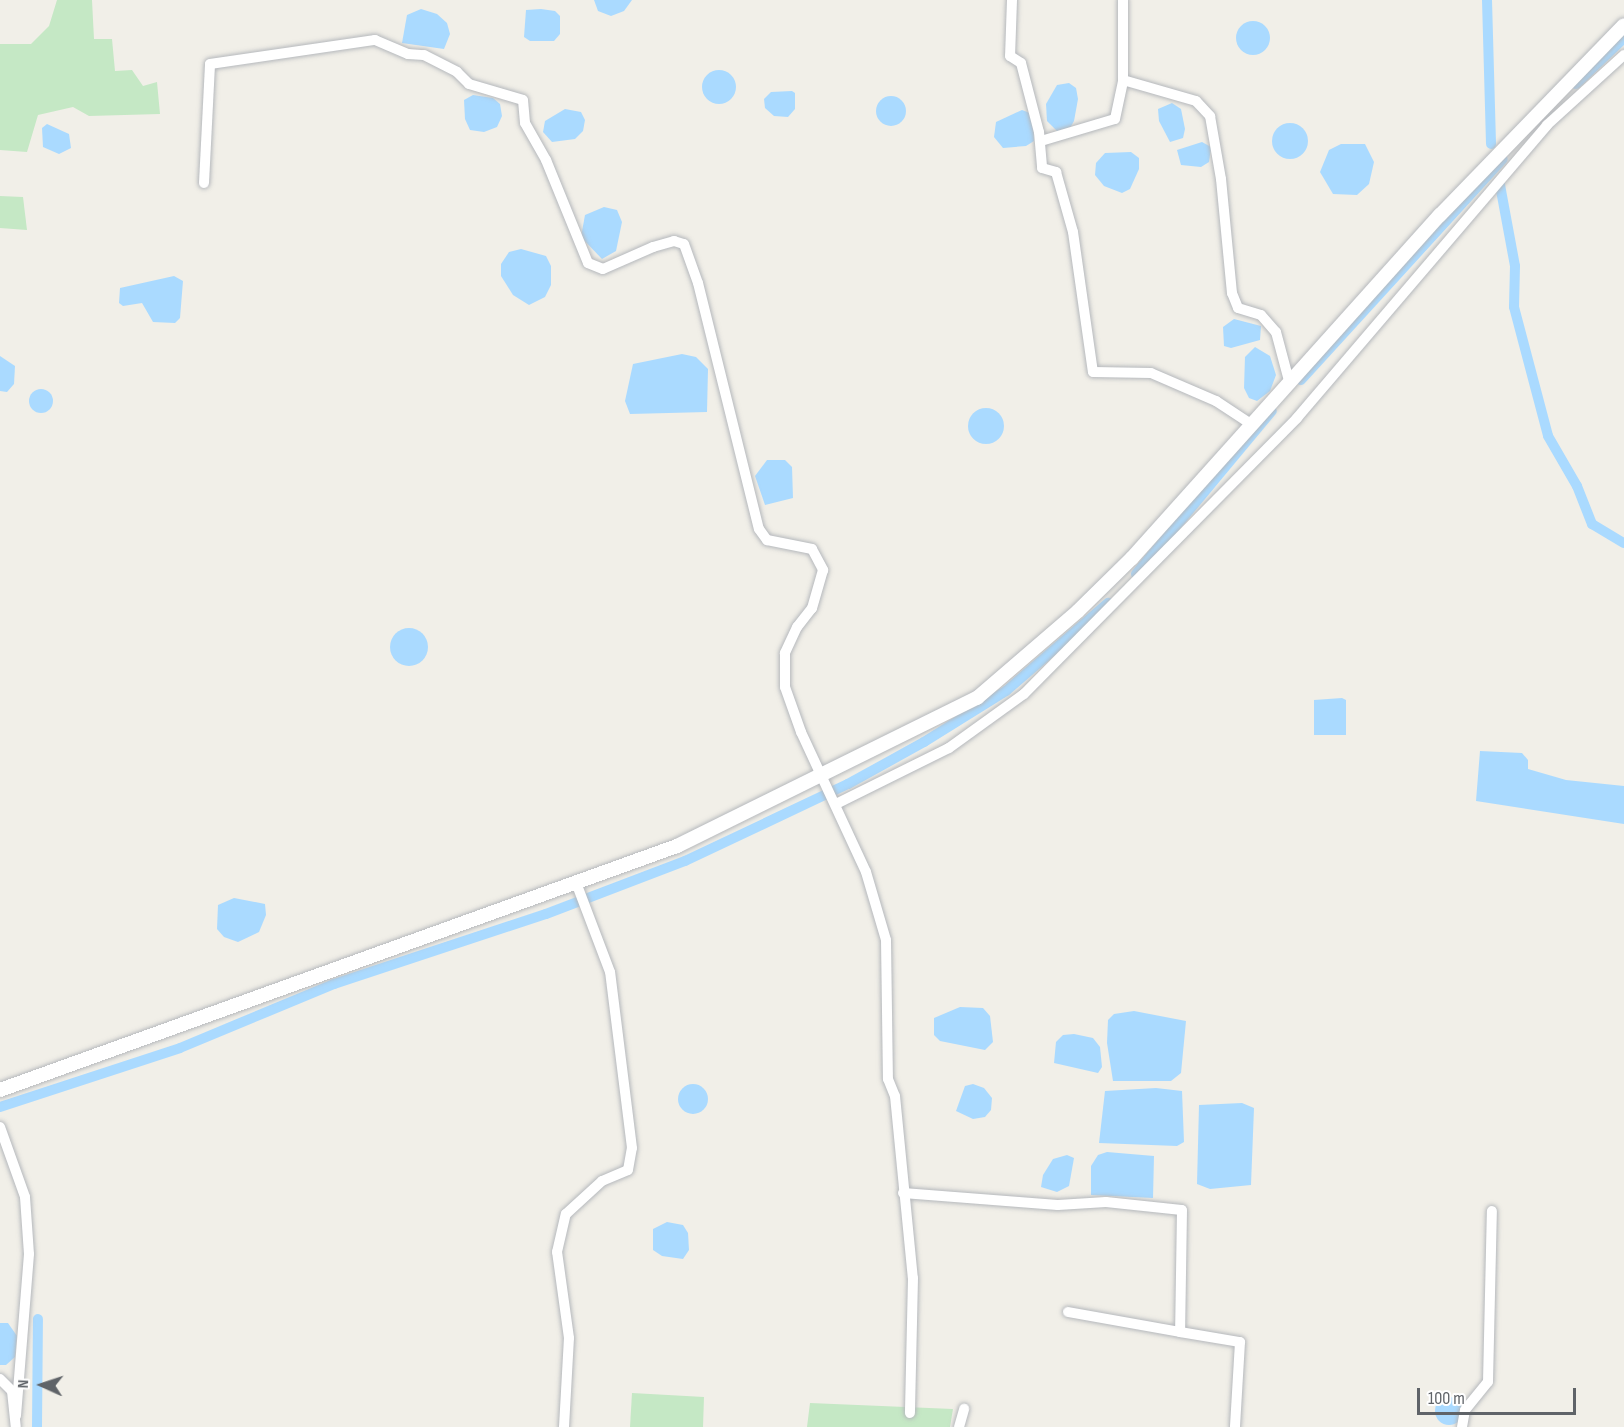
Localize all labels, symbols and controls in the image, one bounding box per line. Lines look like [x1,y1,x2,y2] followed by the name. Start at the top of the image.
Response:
[12,1355,72,1415] north arrow
[1420,1376,1579,1414] scale bar
[14,1379,33,1389] text: N
[1428,1388,1465,1409] text: 100 m

